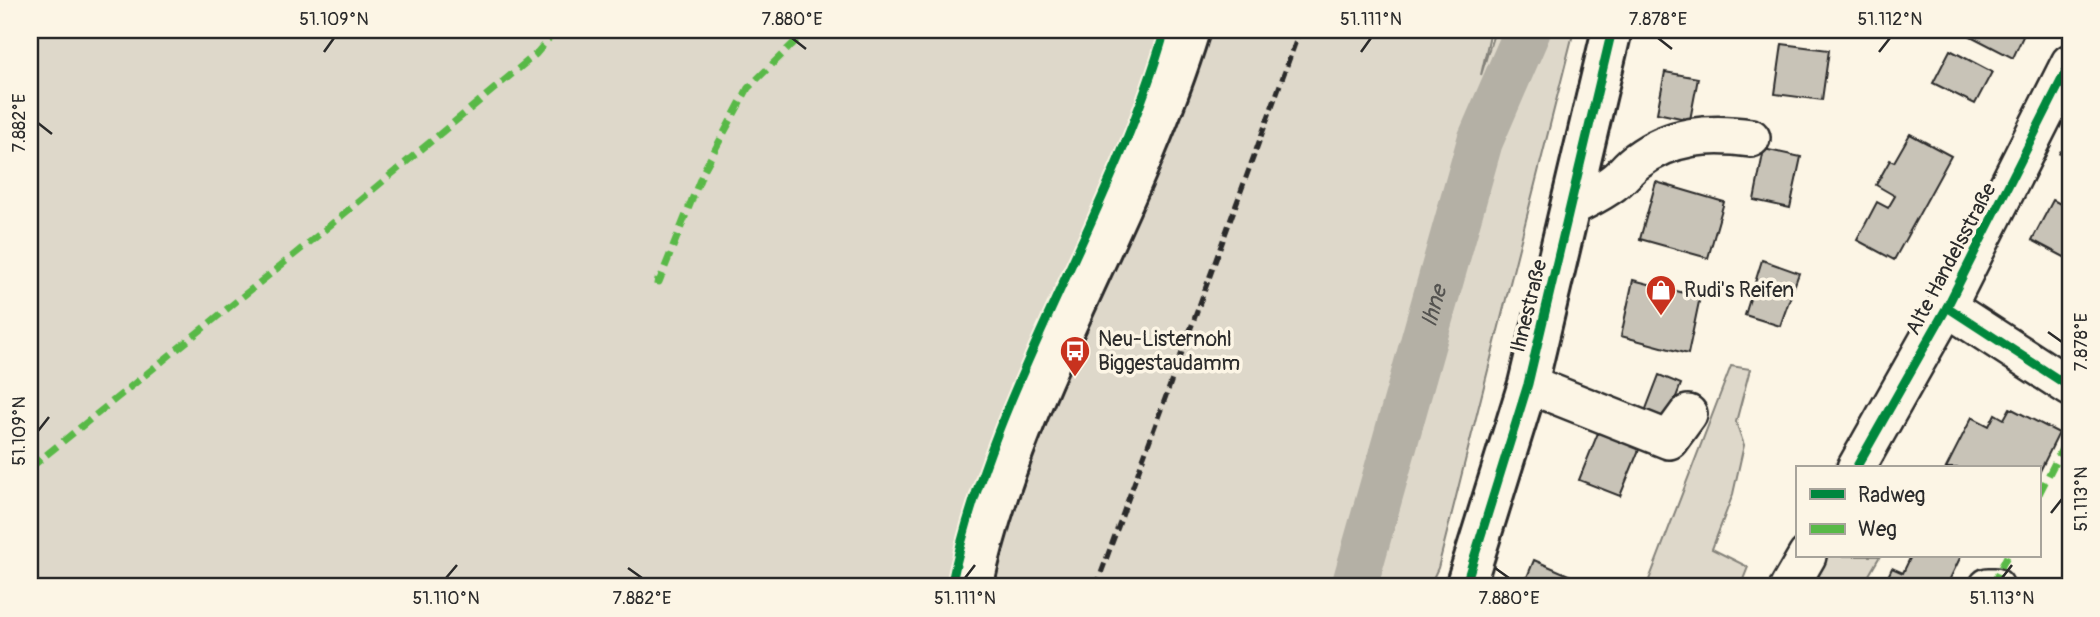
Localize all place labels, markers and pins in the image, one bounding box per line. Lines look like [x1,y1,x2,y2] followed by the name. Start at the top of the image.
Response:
[1644,273,1678,317] shop icon: Rudi's Reifen
[1684,277,1794,304] place label: Rudi's Reifen
[1098,326,1240,377] place label: Neu-Listernohl Biggestaudamm
[1058,334,1092,378] bus stop icon: Neu-Listernohl Biggestaudamm

